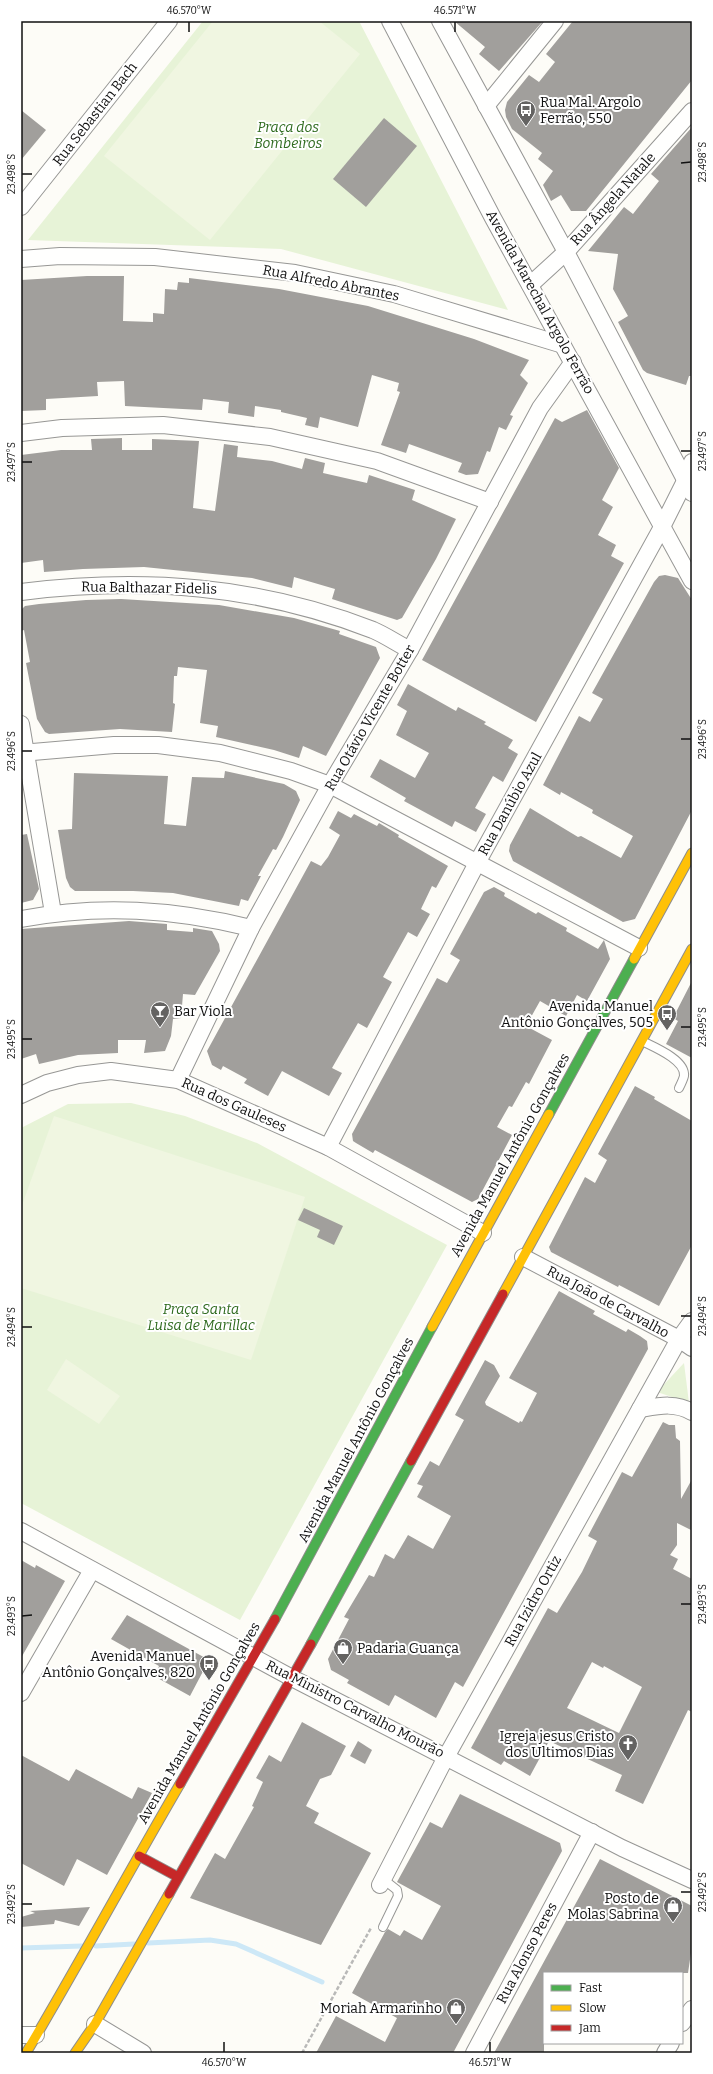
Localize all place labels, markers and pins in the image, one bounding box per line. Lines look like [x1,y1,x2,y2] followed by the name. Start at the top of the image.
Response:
[540,94,641,127] place label: Rua Mal. Argolo Ferrão, 550
[515,99,537,127] bus stop icon: Rua Mal. Argolo Ferrão, 550
[501,998,653,1031] place label: Avenida Manuel Antônio Gonçalves, 505
[149,1000,171,1028] bar icon: Bar Viola
[174,1003,232,1020] place label: Bar Viola
[656,1003,678,1031] bus stop icon: Avenida Manuel Antônio Gonçalves, 505
[332,1637,354,1665] shop icon: Padaria Guança
[357,1640,459,1657] place label: Padaria Guança
[42,1648,195,1681] place label: Avenida Manuel Antônio Gonçalves, 820
[198,1653,220,1681] bus stop icon: Avenida Manuel Antônio Gonçalves, 820
[499,1728,614,1761] place label: Igreja jesus Cristo dos Ultimos Dias
[617,1733,639,1761] church icon: Igreja jesus Cristo dos Ultimos Dias
[567,1890,659,1923] place label: Posto de Molas Sabrina
[662,1895,684,1923] shop icon: Posto de Molas Sabrina
[445,1997,467,2025] shop icon: Moriah Armarinho
[320,2000,442,2017] place label: Moriah Armarinho

